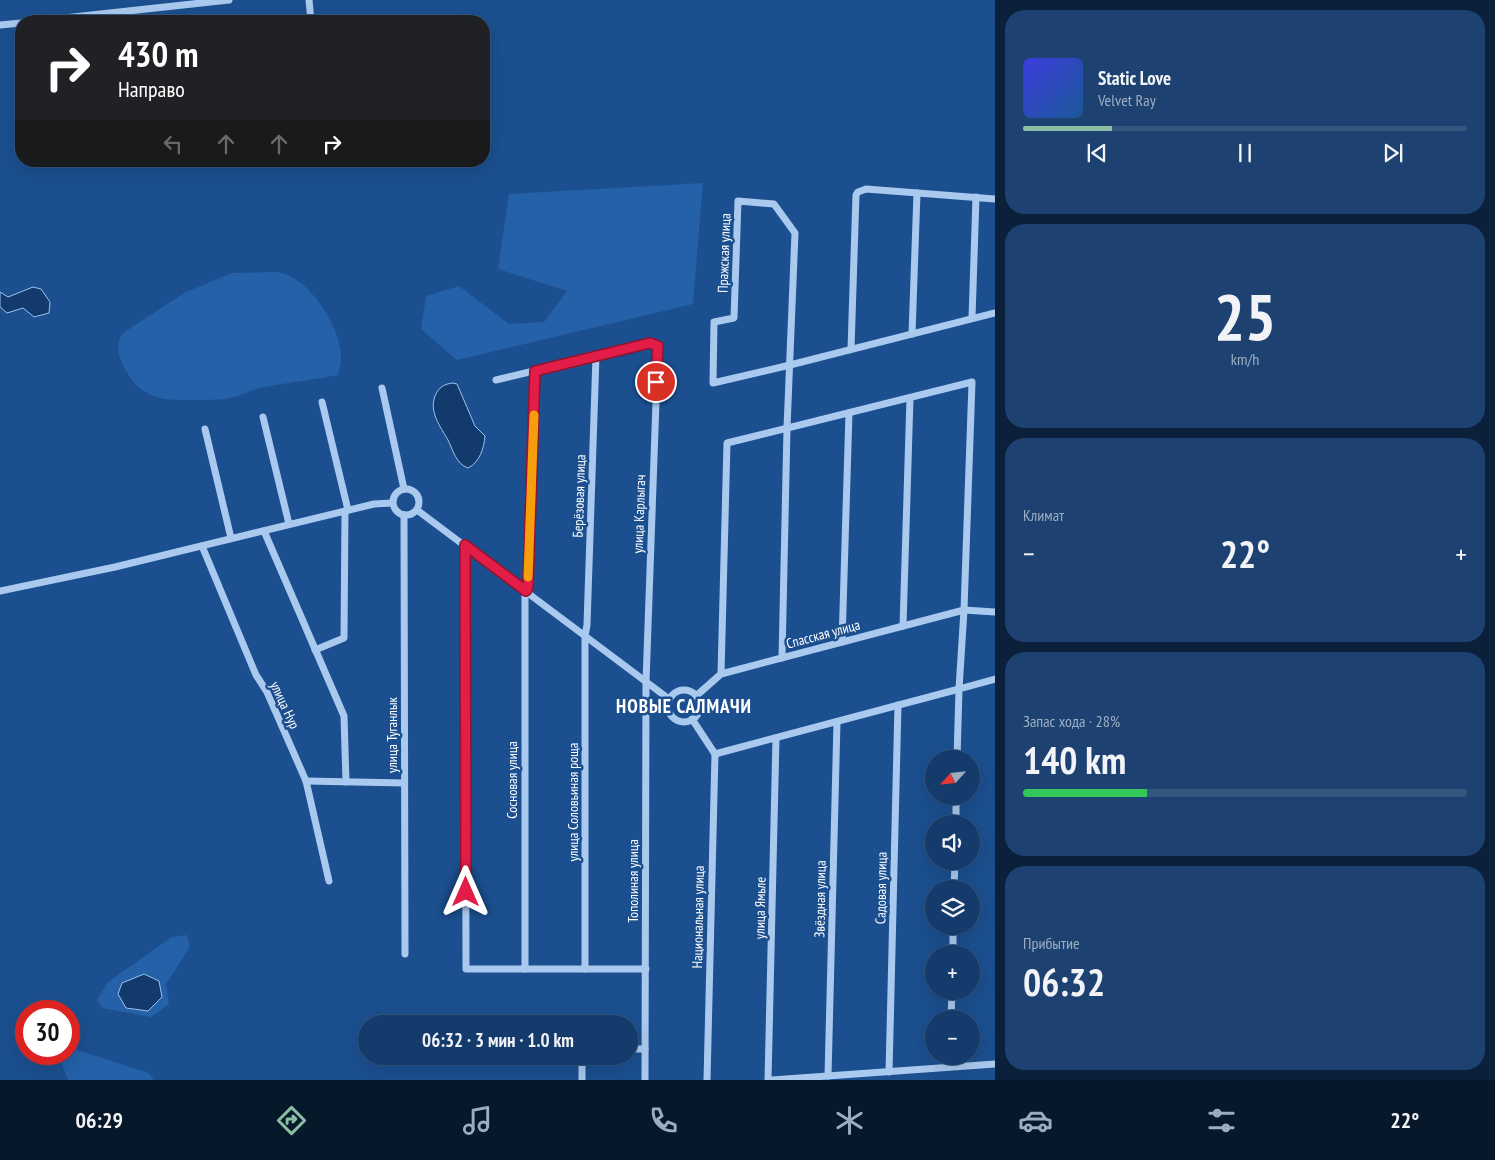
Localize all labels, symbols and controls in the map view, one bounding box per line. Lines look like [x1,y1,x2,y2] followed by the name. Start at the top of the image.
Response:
[118,31,199,77] text: 430 m
[35,35,100,100] icon: right
[1098,66,1171,90] text: Static Love
[118,75,185,103] text: Направо
[1098,90,1156,110] text: Velvet Ray
[159,130,187,158] icon: left
[212,130,240,158] icon: ahead
[265,130,293,158] icon: ahead
[318,130,346,158] icon: right
[1083,139,1111,167] icon: previous
[1231,139,1259,167] icon: pause
[1379,139,1407,167] icon: next
[714,213,734,293] street label: Пражская улица
[1214,274,1276,358] text: 25
[1231,349,1259,369] text: km/h
[635,361,677,403] pin
[642,368,670,396] icon: arrive
[569,454,589,538] street label: Берёзовая улица
[629,474,649,554] street label: улица Карлыгач
[1023,505,1064,525] text: Климат
[1220,529,1270,578] text: 22°
[1023,535,1035,572] text: −
[1455,535,1467,572] text: +
[784,615,862,653] street label: Спасская улица
[266,678,304,732] street label: улица Нур
[616,694,752,718] district label: НОВЫЕ САЛМАЧИ
[383,696,401,773] street label: улица Туганлык
[1023,711,1120,731] text: Запас хода · 28%
[1023,735,1126,784] text: 140 km
[503,741,521,819] street label: Сосновая улица
[564,743,582,861] street label: улица Соловьиная роща
[925,750,980,805] north arrow
[925,750,980,1065] map controls
[925,815,980,870] button: sound
[624,839,642,923] street label: Тополиная улица
[871,852,891,924] street label: Садовая улица
[810,860,830,938] street label: Звёздная улица
[439,865,491,917] position arrow
[688,865,708,969] street label: Национальная улица
[750,877,770,939] street label: улица Ямьле
[925,880,980,935] button: layers
[1023,933,1080,953] text: Прибытие
[925,945,980,1000] button: +
[1023,957,1105,1006] text: 06:32
[15,1000,80,1065] speed limit sign: 30
[925,1010,980,1065] button: −
[422,1028,574,1052] text: 06:32 · 3 мин · 1.0 km
[274,1103,309,1138] icon: directions
[460,1103,495,1138] icon: music
[646,1103,681,1138] icon: phone
[832,1103,867,1138] icon: climate
[1018,1103,1053,1138] icon: car
[1204,1103,1239,1138] icon: filters
[76,1106,123,1134] text: 06:29
[1390,1106,1419,1134] text: 22°

